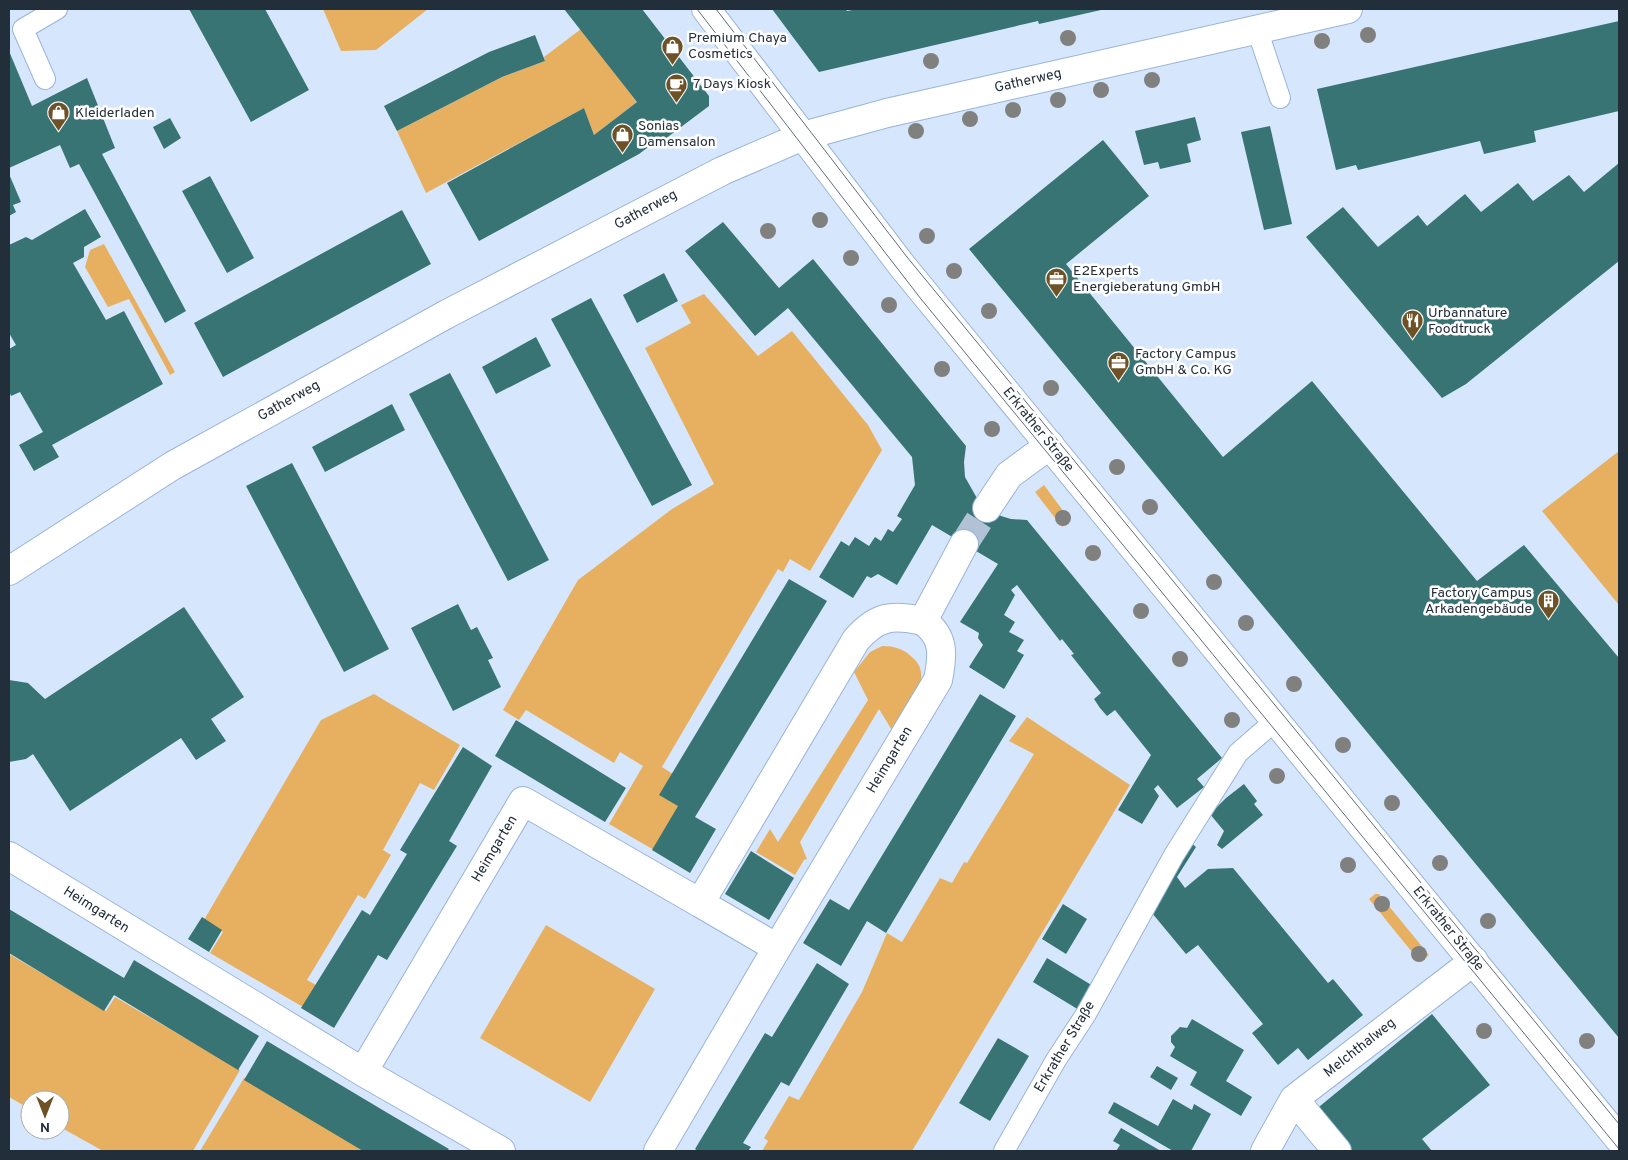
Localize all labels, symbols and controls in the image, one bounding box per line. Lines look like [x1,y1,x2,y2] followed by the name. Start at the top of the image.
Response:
[688,30,787,63] place label: Premium Chaya Cosmetics
[660,34,684,65] shop icon: Premium Chaya Cosmetics
[993,65,1063,97] street label: Gatherweg
[665,72,689,103] cafe icon: 7 Days Kiosk
[693,76,771,93] place label: 7 Days Kiosk
[47,101,71,132] shop icon: Kleiderladen
[75,105,155,122] place label: Kleiderladen
[638,118,716,151] place label: Sonias Damensalon
[610,122,634,153] shop icon: Sonias Damensalon
[612,186,680,234] street label: Gatherweg
[1073,263,1221,296] place label: E2Experts Energieberatung GmbH
[1045,267,1069,298] office icon: E2Experts Energieberatung GmbH
[1428,305,1507,338] place label: Urbannature Foodtruck
[1400,309,1424,340] restaurant icon: Urbannature Foodtruck
[1135,346,1236,379] place label: Factory Campus GmbH & Co. KG
[1107,350,1131,381] office icon: Factory Campus GmbH & Co. KG
[255,377,323,425] street label: Gatherweg
[999,384,1077,476] street label: Erkrather Straße
[1425,585,1532,618] place label: Factory Campus Arkadengebäude
[1536,589,1560,620] building icon: Factory Campus Arkadengebäude
[863,724,917,796] street label: Heimgarten
[468,813,522,885] street label: Heimgarten
[60,883,132,937] street label: Heimgarten
[1409,883,1487,975] street label: Erkrather Straße
[1031,998,1099,1096] street label: Erkrather Straße
[1321,1015,1399,1081] street label: Melchthalweg
[20,1090,70,1140] north arrow
[40,1118,50,1135] text: N

